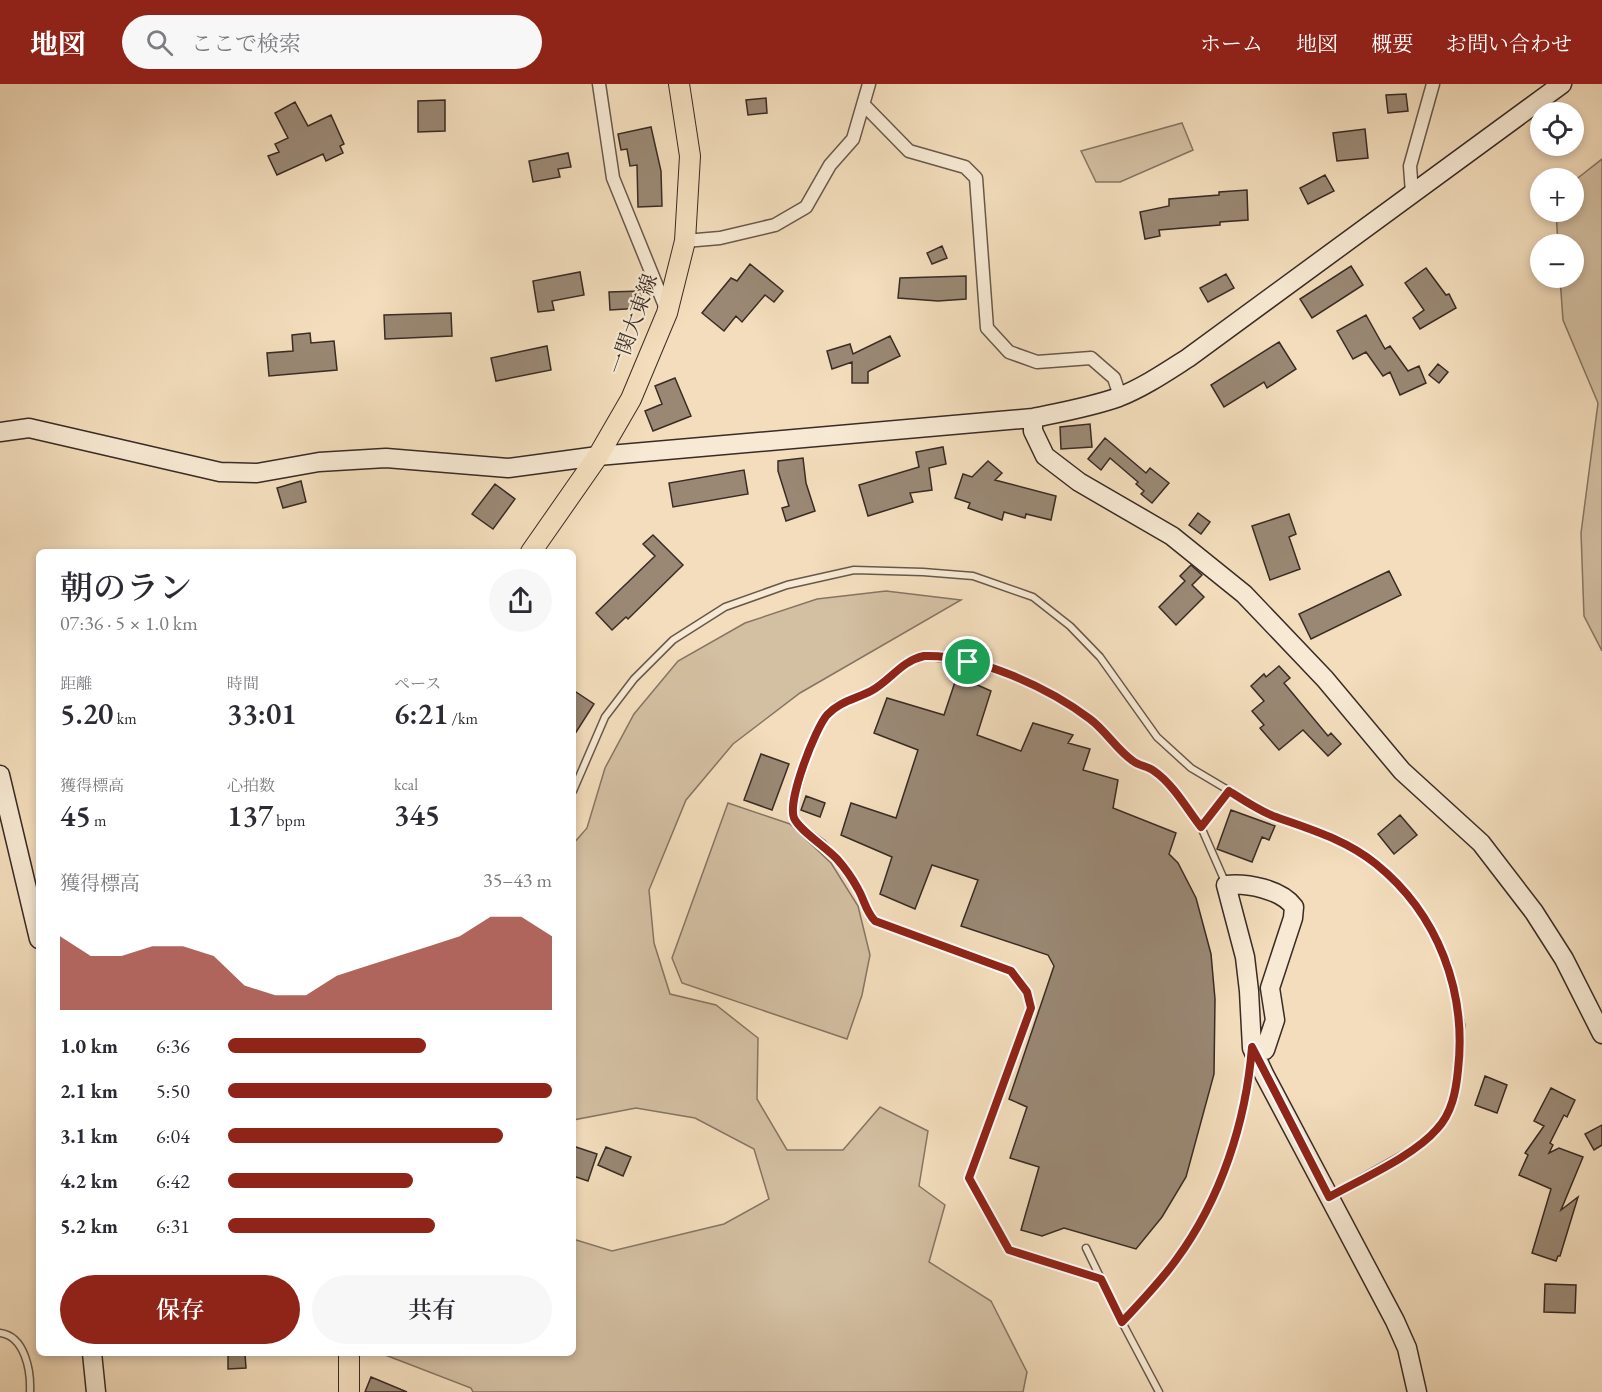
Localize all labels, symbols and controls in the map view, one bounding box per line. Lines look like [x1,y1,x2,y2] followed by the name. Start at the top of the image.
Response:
[122,15,542,69] search box
[30,26,86,62] text: 地図
[143,26,176,59] icon: search
[191,29,301,58] text: ここで検索
[1200,30,1263,57] text: ホーム
[1296,30,1338,57] text: 地図
[1371,30,1413,57] text: 概要
[1446,30,1572,57] text: お問い合わせ
[1530,102,1584,288] map controls
[1530,102,1584,156] button: locate
[1530,168,1584,222] button: +
[1530,234,1584,288] button: −
[602,270,663,378] street label: 一関大東線
[60,566,192,609] text: 朝のラン
[489,569,552,632] button: share
[60,610,198,636] text: 07:36 · 5 × 1.0 km
[942,636,993,687] pin
[951,645,984,678] icon: arrive
[60,673,92,694] text: 距離
[227,673,259,694] text: 時間
[394,673,441,694] text: ペース
[60,694,113,733] text: 5.20
[227,694,297,733] text: 33:01
[394,694,448,733] text: 6:21
[113,708,137,729] text: km
[448,708,478,729] text: /km
[394,774,418,795] text: kcal
[60,775,124,796] text: 獲得標高
[227,775,275,796] text: 心拍数
[394,795,440,834] text: 345
[60,796,91,835] text: 45
[227,796,273,835] text: 137
[91,810,106,831] text: m
[273,810,305,831] text: bpm
[483,867,552,893] text: 35–43 m
[60,870,140,896] text: 獲得標高
[60,1033,118,1059] text: 1.0 km
[156,1033,190,1059] text: 6:36
[60,1078,118,1104] text: 2.1 km
[156,1078,190,1104] text: 5:50
[60,1123,118,1149] text: 3.1 km
[156,1123,190,1149] text: 6:04
[60,1168,118,1194] text: 4.2 km
[156,1168,190,1194] text: 6:42
[60,1213,118,1239] text: 5.2 km
[156,1213,190,1239] text: 6:31
[60,1275,300,1344] button: 保存
[312,1275,552,1344] button: 共有

